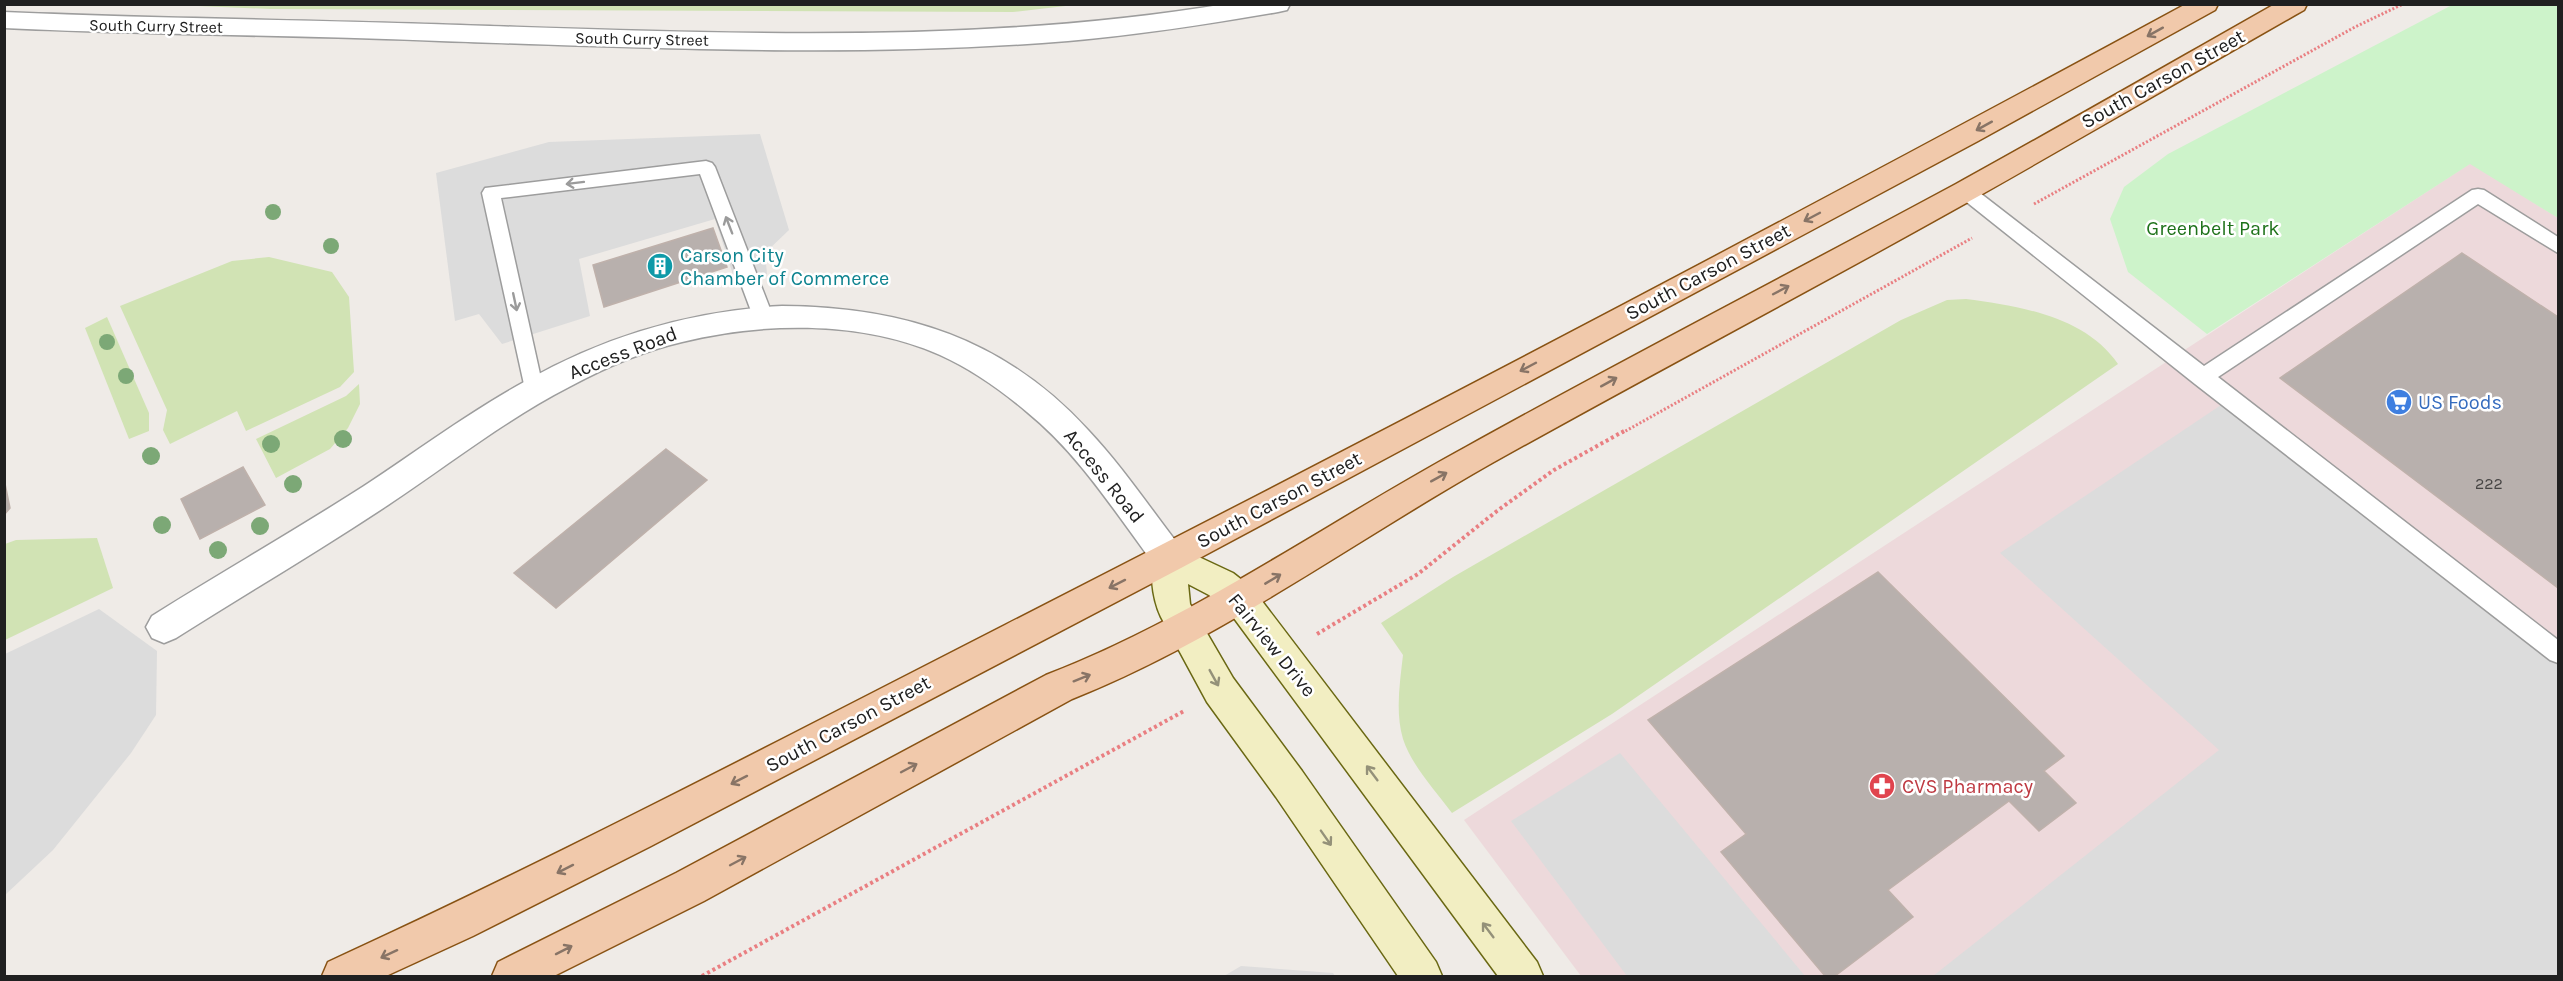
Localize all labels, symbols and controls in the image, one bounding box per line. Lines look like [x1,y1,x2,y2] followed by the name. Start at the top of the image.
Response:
[89,15,223,37] street label: South Curry Street
[2077,24,2249,133] street label: South Carson Street
[2147,26,2164,38] one-way arrow
[575,28,709,50] street label: South Curry Street
[1976,120,1993,132] one-way arrow
[565,177,585,188] one-way arrow
[1803,212,1821,223] one-way arrow
[722,216,733,235] one-way arrow
[2146,217,2280,240] park label: Greenbelt Park
[1622,219,1795,325] street label: South Carson Street
[680,244,889,290] place label: Carson City Chamber of Commerce
[645,251,675,281] building icon: Carson City Chamber of Commerce
[1772,284,1789,296] one-way arrow
[510,291,521,311] one-way arrow
[566,322,680,384] street label: Access Road
[1520,361,1537,373] one-way arrow
[1600,376,1618,387] one-way arrow
[2384,387,2414,417] supermarket icon: US Foods
[2418,391,2502,414] place label: US Foods
[1059,424,1149,528] street label: Access Road
[1193,447,1366,553] street label: South Carson Street
[1430,471,1447,483] one-way arrow
[2475,474,2503,493] house number: 222
[1264,573,1281,585] one-way arrow
[1108,579,1126,591] one-way arrow
[1223,589,1321,701] street label: Fairview Drive
[1208,670,1220,687] one-way arrow
[762,671,935,777] street label: South Carson Street
[1072,672,1091,683] one-way arrow
[900,762,917,774] one-way arrow
[1365,766,1378,782] one-way arrow
[1867,771,1897,801] pharmacy icon: CVS Pharmacy
[730,775,748,787] one-way arrow
[1902,775,2033,798] place label: CVS Pharmacy
[1320,829,1332,845] one-way arrow
[729,855,746,867] one-way arrow
[556,863,574,875] one-way arrow
[1482,922,1495,938] one-way arrow
[555,944,573,956] one-way arrow
[381,949,399,961] one-way arrow

